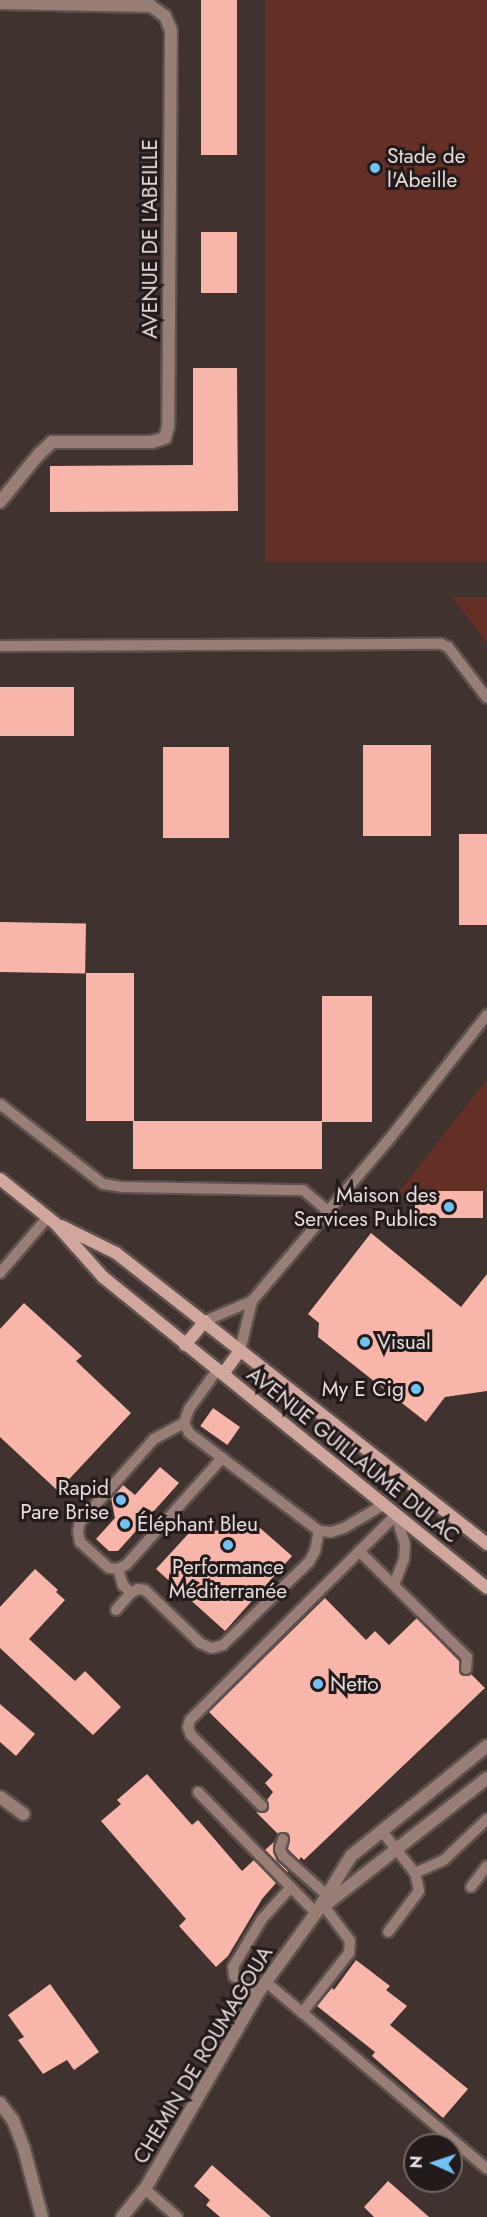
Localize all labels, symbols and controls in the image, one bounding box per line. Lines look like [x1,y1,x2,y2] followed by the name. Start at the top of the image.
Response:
[137,139,163,339] street label: AVENUE DE L'ABEILLE
[387,143,466,193] place label: Stade de l'Abeille
[368,161,382,175] marker: Stade de l'Abeille
[294,1182,437,1232] place label: Maison des Services Publics
[442,1200,456,1214] marker: Maison des Services Publics
[377,1329,431,1355] place label: Visual
[358,1335,372,1349] marker: Visual
[242,1362,464,1548] street label: AVENUE GUILLAUME DULAC
[322,1376,404,1402] place label: My E Cig
[409,1382,423,1396] marker: My E Cig
[20,1475,109,1525] place label: Rapid Pare Brise
[114,1493,128,1507] marker: Rapid Pare Brise
[137,1511,258,1537] place label: Éléphant Bleu
[118,1517,132,1531] marker: Éléphant Bleu
[221,1538,235,1552] marker: Performance Méditerranée
[169,1554,287,1604] place label: Performance Méditerranée
[330,1671,379,1697] place label: Netto
[311,1677,325,1691] marker: Netto
[128,1942,278,2168] street label: CHEMIN DE ROUMAGOUA
[403,2133,463,2193] north arrow
[405,2155,428,2169] text: N

